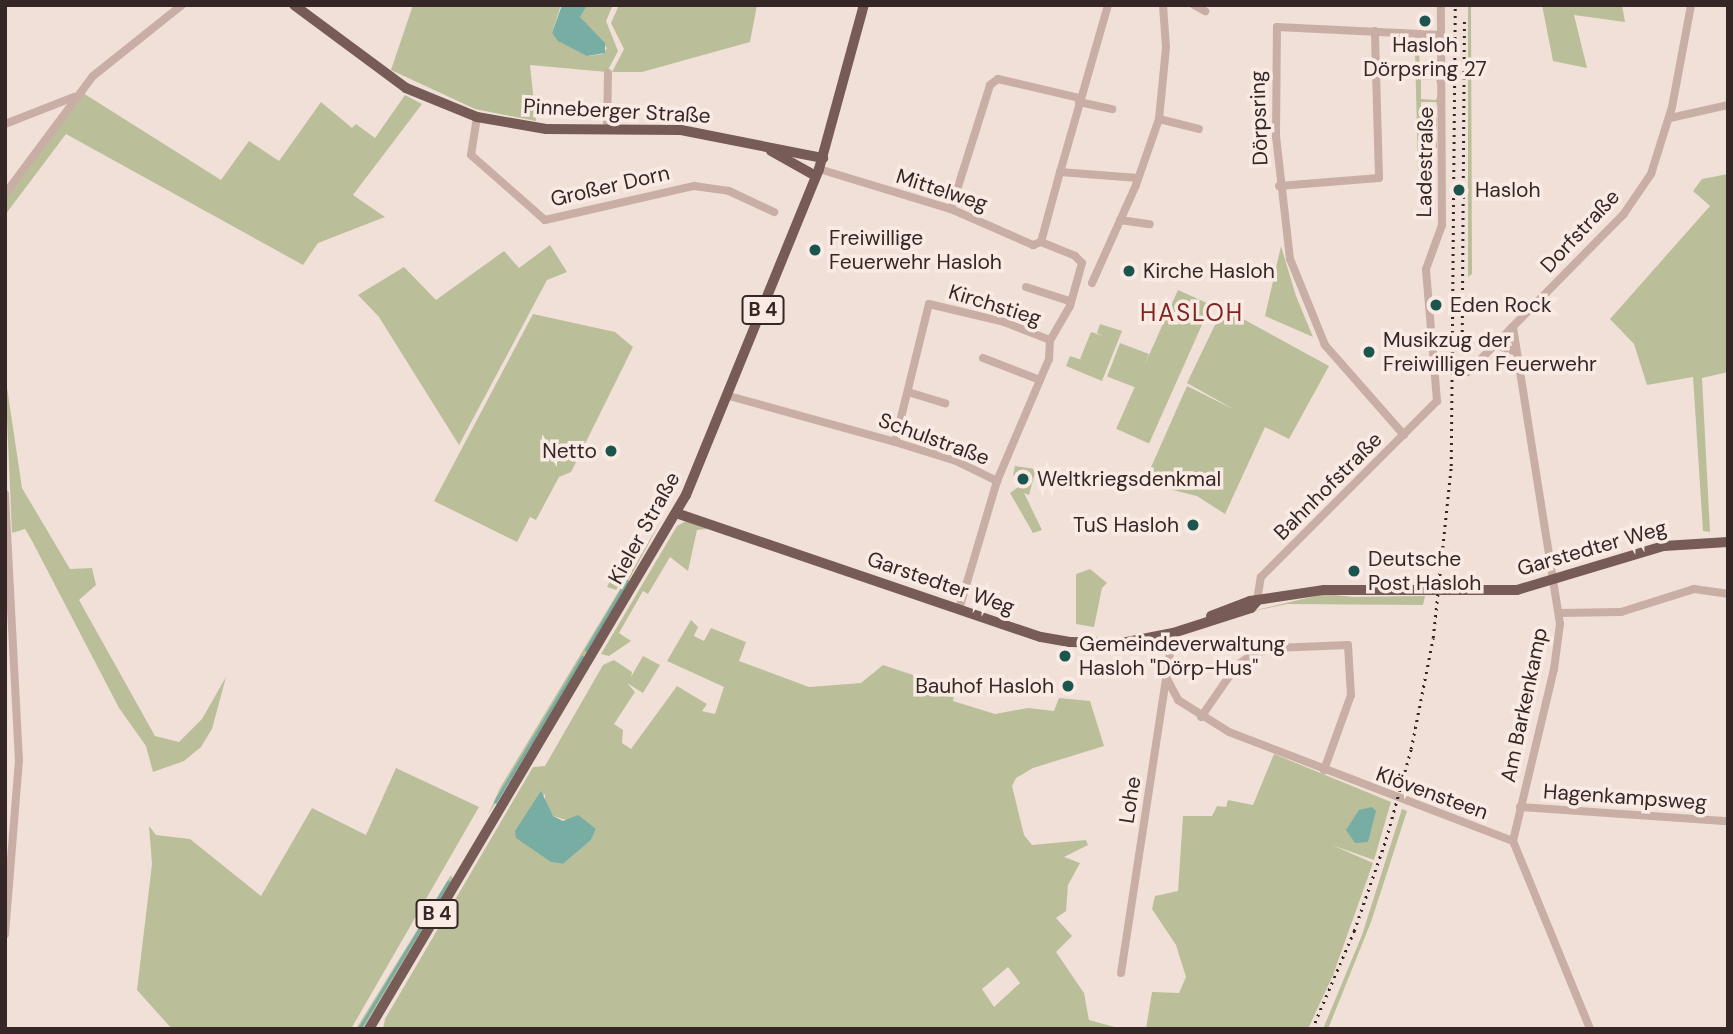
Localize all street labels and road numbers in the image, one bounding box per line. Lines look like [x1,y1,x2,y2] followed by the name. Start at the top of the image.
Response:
[1245,70,1273,166] street label: Dörpsring
[523,94,711,128] street label: Pinneberger Straße
[1411,106,1439,218] street label: Ladestraße
[548,160,672,212] street label: Großer Dorn
[893,163,991,217] street label: Mittelweg
[1535,184,1625,278] street label: Dorfstraße
[946,279,1044,331] street label: Kirchstieg
[740,294,786,326] road number: B 4
[875,407,993,471] street label: Schulstraße
[1269,427,1387,545] street label: Bahnhofstraße
[603,468,685,588] street label: Kieler Straße
[1514,515,1670,581] street label: Garstedter Weg
[864,546,1018,620] street label: Garstedter Weg
[1495,625,1553,785] street label: Am Barkenkamp
[1373,761,1491,825] street label: Klövensteen
[1114,775,1146,825] street label: Lohe
[1542,779,1708,815] street label: Hagenkampsweg
[414,898,460,930] road number: B 4

